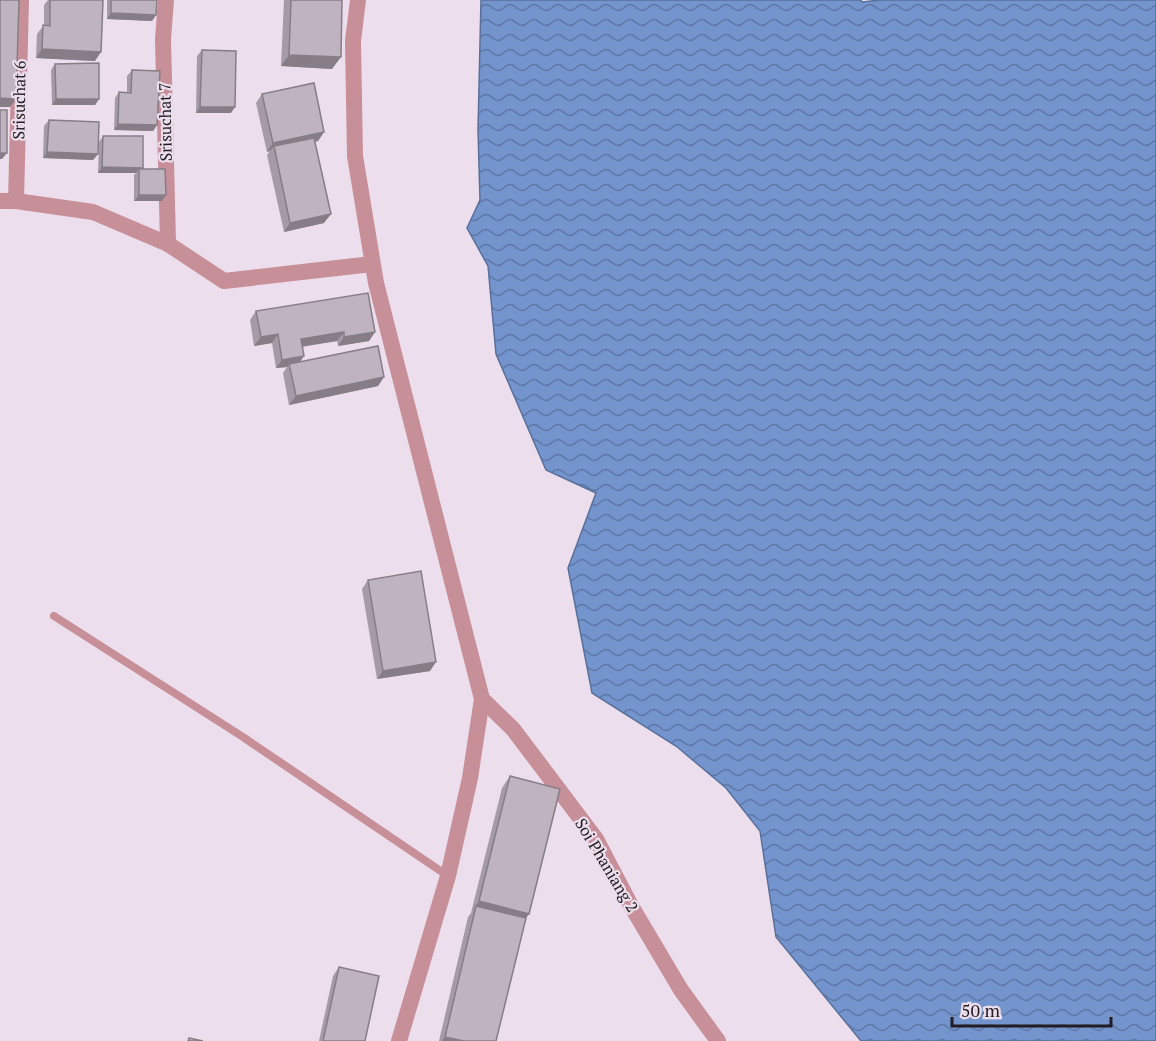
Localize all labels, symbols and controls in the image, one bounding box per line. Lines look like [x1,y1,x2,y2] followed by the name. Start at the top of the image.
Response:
[7,60,31,140] street label: Srisuchat 6
[153,82,177,162] street label: Srisuchat 7
[570,814,644,916] street label: Soi Phaniang 2
[952,990,1111,1028] scale bar
[961,998,1001,1022] text: 50 m

